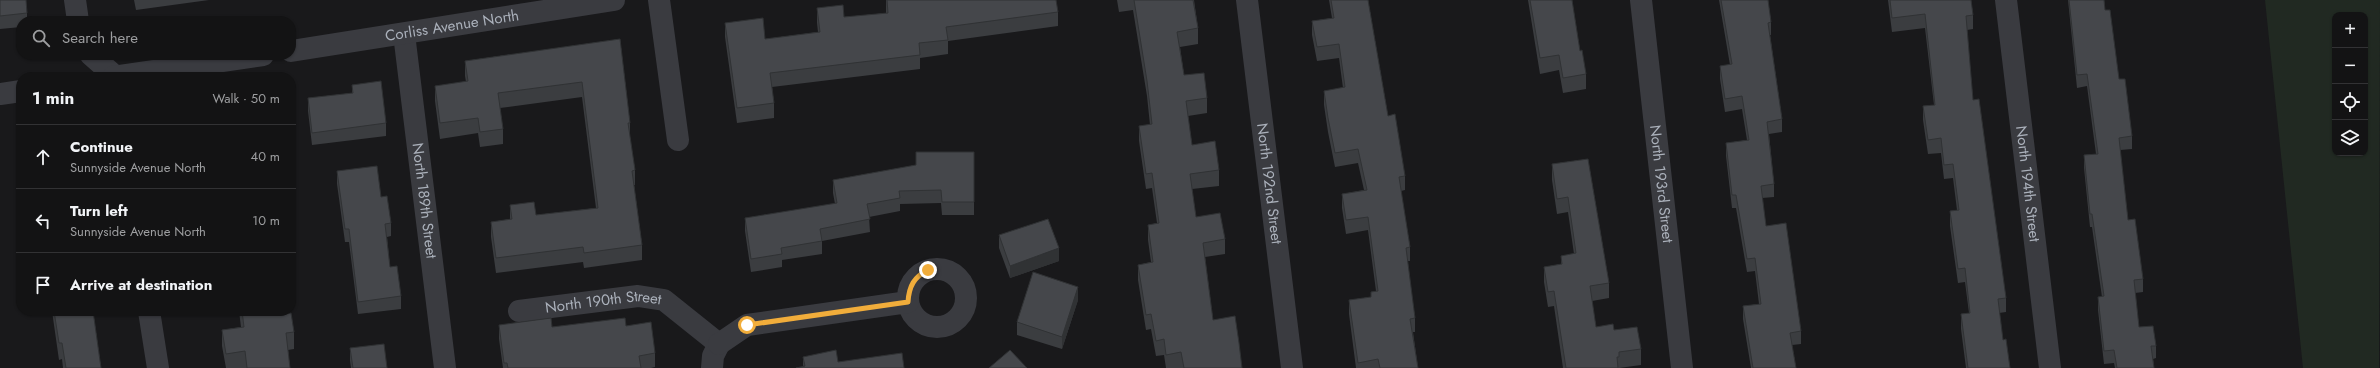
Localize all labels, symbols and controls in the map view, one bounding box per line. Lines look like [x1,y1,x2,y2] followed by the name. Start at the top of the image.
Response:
[383,4,521,47] street label: Corliss Avenue North
[2332,12,2368,156] map controls
[2332,12,2368,48] button: +
[16,16,296,60] search box
[30,27,52,49] icon: search
[62,27,138,49] text: Search here
[2332,48,2368,84] button: −
[2332,84,2368,120] button: locate
[32,86,74,110] text: 1 min
[213,89,280,108] text: Walk · 50 m
[2332,120,2368,156] button: layers
[1251,122,1288,246] street label: North 192nd Street
[1644,124,1679,244] street label: North 193rd Street
[2010,124,2046,243] street label: North 194th Street
[70,136,133,158] text: Continue
[406,142,443,260] street label: North 189th Street
[32,146,54,168] icon: ahead
[251,147,280,166] text: 40 m
[70,158,206,177] text: Sunnyside Avenue North
[70,200,128,222] text: Turn left
[32,210,54,232] icon: left
[252,211,280,230] text: 10 m
[70,222,206,241] text: Sunnyside Avenue North
[919,261,937,279] route end
[32,274,54,296] icon: arrive
[70,274,212,296] text: Arrive at destination
[544,285,663,319] street label: North 190th Street
[738,316,756,334] route start

